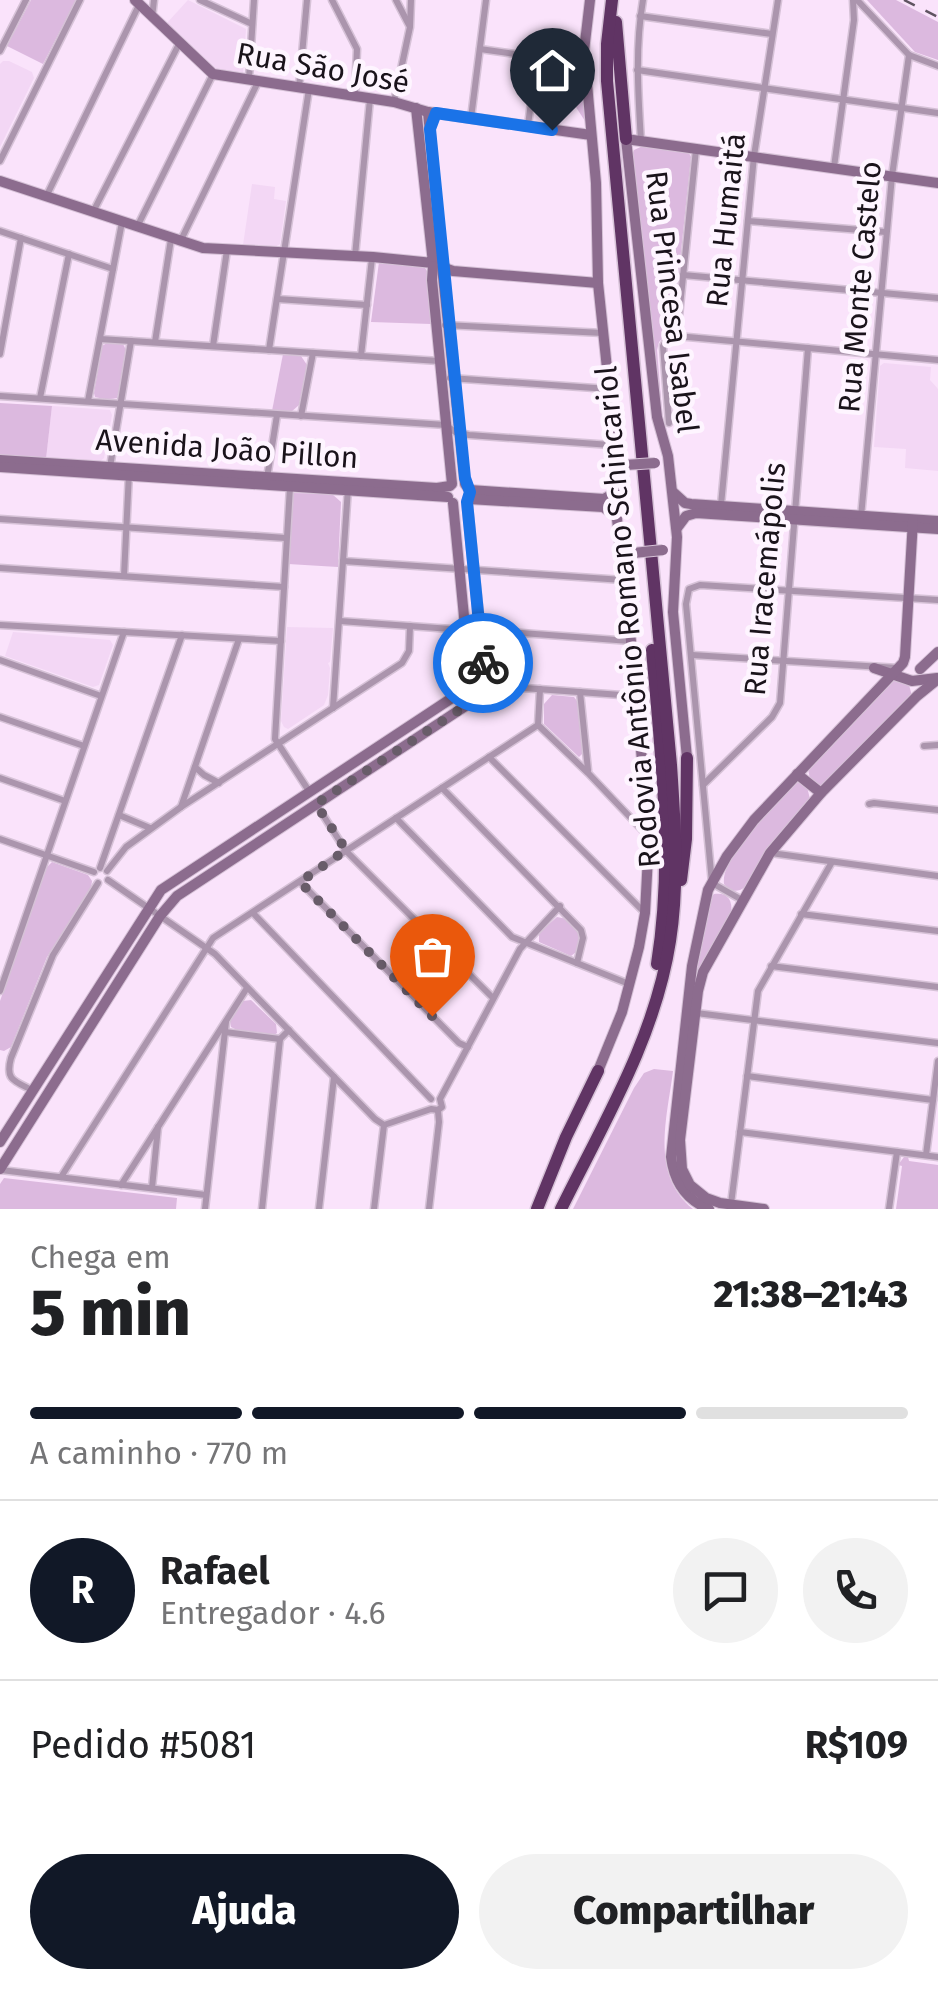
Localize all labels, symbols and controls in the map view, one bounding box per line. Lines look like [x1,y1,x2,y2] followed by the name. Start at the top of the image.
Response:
[510,28,595,131] pin
[234,35,412,101] street label: Rua São José
[525,43,580,98] icon: home
[699,131,753,309] street label: Rua Humaitá
[831,160,889,414] street label: Rua Monte Castelo
[638,169,706,436] street label: Rua Princesa Isabel
[588,364,668,869] street label: Rodovia Antônio Romano Schincariol
[95,422,359,476] street label: Avenida João Pillon
[737,461,793,697] street label: Rua Iracemápolis
[433,613,533,713] courier
[456,636,511,691] icon: bike
[390,914,475,1017] pin
[405,929,460,984] icon: bag
[30,1238,171,1276] text: Chega em
[713,1271,908,1317] text: 21:38–21:43
[30,1274,191,1352] text: 5 min
[30,1434,288,1472] text: A caminho · 770 m
[673,1538,778,1643] button: chat
[803,1538,908,1643] button: phone
[160,1548,270,1594] text: Rafael
[71,1567,94,1613] text: R
[160,1594,386,1632] text: Entregador · 4.6
[30,1722,256,1768] text: Pedido #5081
[805,1722,908,1768] text: R$109
[30,1854,459,1969] button: Ajuda
[479,1854,908,1969] button: Compartilhar

